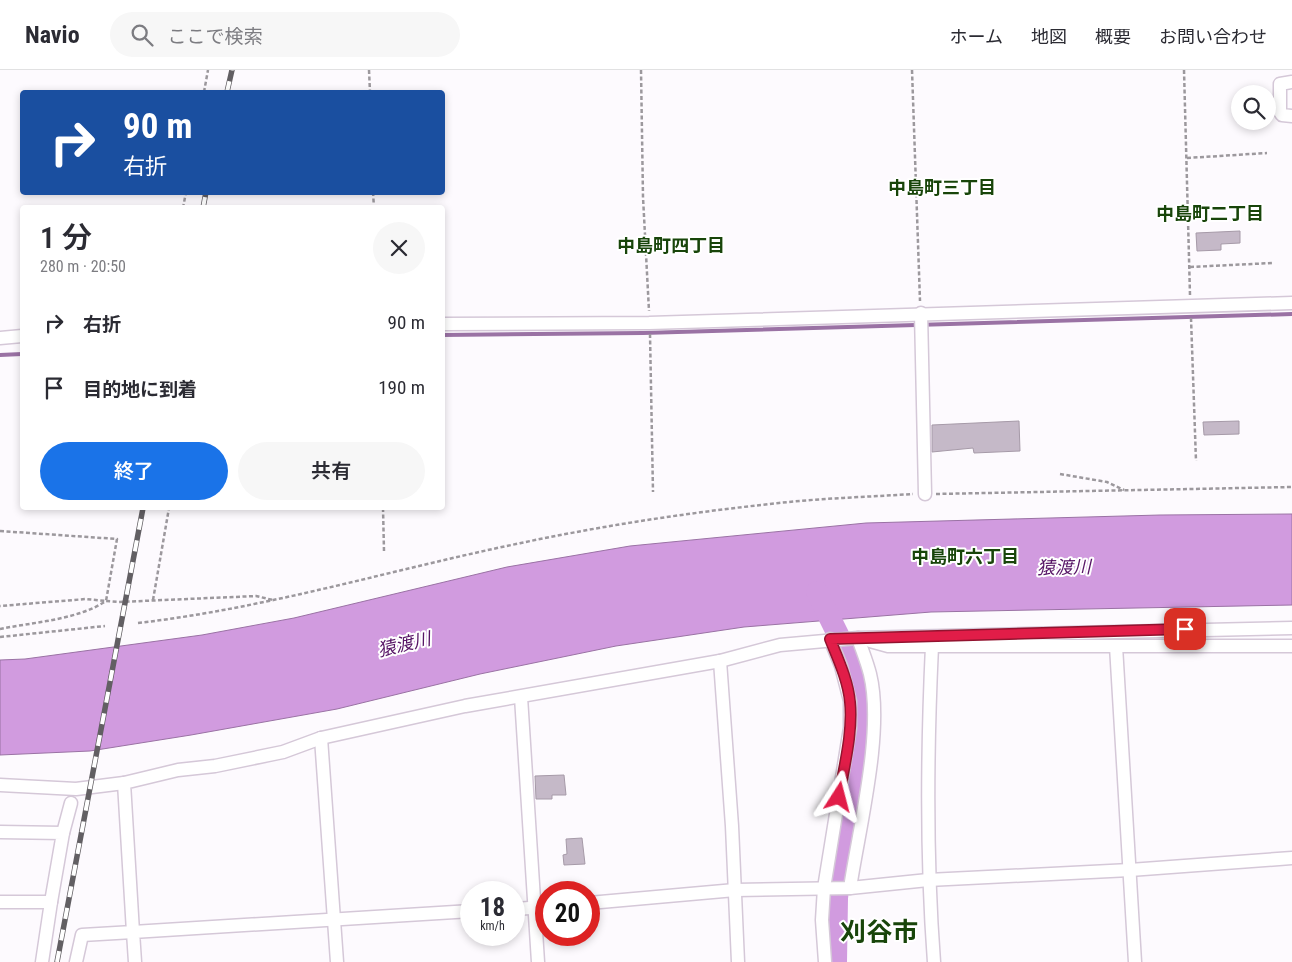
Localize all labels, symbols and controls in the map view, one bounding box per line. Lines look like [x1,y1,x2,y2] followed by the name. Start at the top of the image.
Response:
[110,12,460,57] search box
[25,21,80,49] text: Navio
[128,21,156,49] icon: search
[168,25,263,48] text: ここで検索
[950,26,1003,47] text: ホーム
[1031,26,1067,47] text: 地図
[1095,26,1131,47] text: 概要
[1159,26,1267,47] text: お問い合わせ
[1231,85,1276,130] map controls
[1231,85,1276,130] button: search
[123,106,192,147] text: 90 m
[40,110,105,175] icon: right
[123,154,167,179] text: 右折
[888,177,996,198] district label: 中島町三丁目
[1156,203,1264,224] district label: 中島町二丁目
[40,220,92,255] text: 1 分
[373,222,425,274] button: close
[617,235,725,256] district label: 中島町四丁目
[40,257,126,276] text: 280 m · 20:50
[40,309,68,337] icon: right
[388,311,425,334] text: 90 m
[83,313,121,336] text: 右折
[40,374,68,402] icon: arrive
[378,376,425,399] text: 190 m
[83,378,197,401] text: 目的地に到着
[40,442,228,500] button: 終了
[238,442,425,500] button: 共有
[911,546,1019,567] district label: 中島町六丁目
[1037,556,1093,578] water label: 猿渡川
[1164,608,1206,650] pin
[1171,615,1199,643] icon: arrive
[375,627,435,660] water label: 猿渡川
[812,770,864,822] position arrow
[535,881,600,946] speed limit sign: 20
[480,893,505,922] text: 18
[840,917,918,947] district label: 刈谷市
[480,919,505,933] text: km/h

